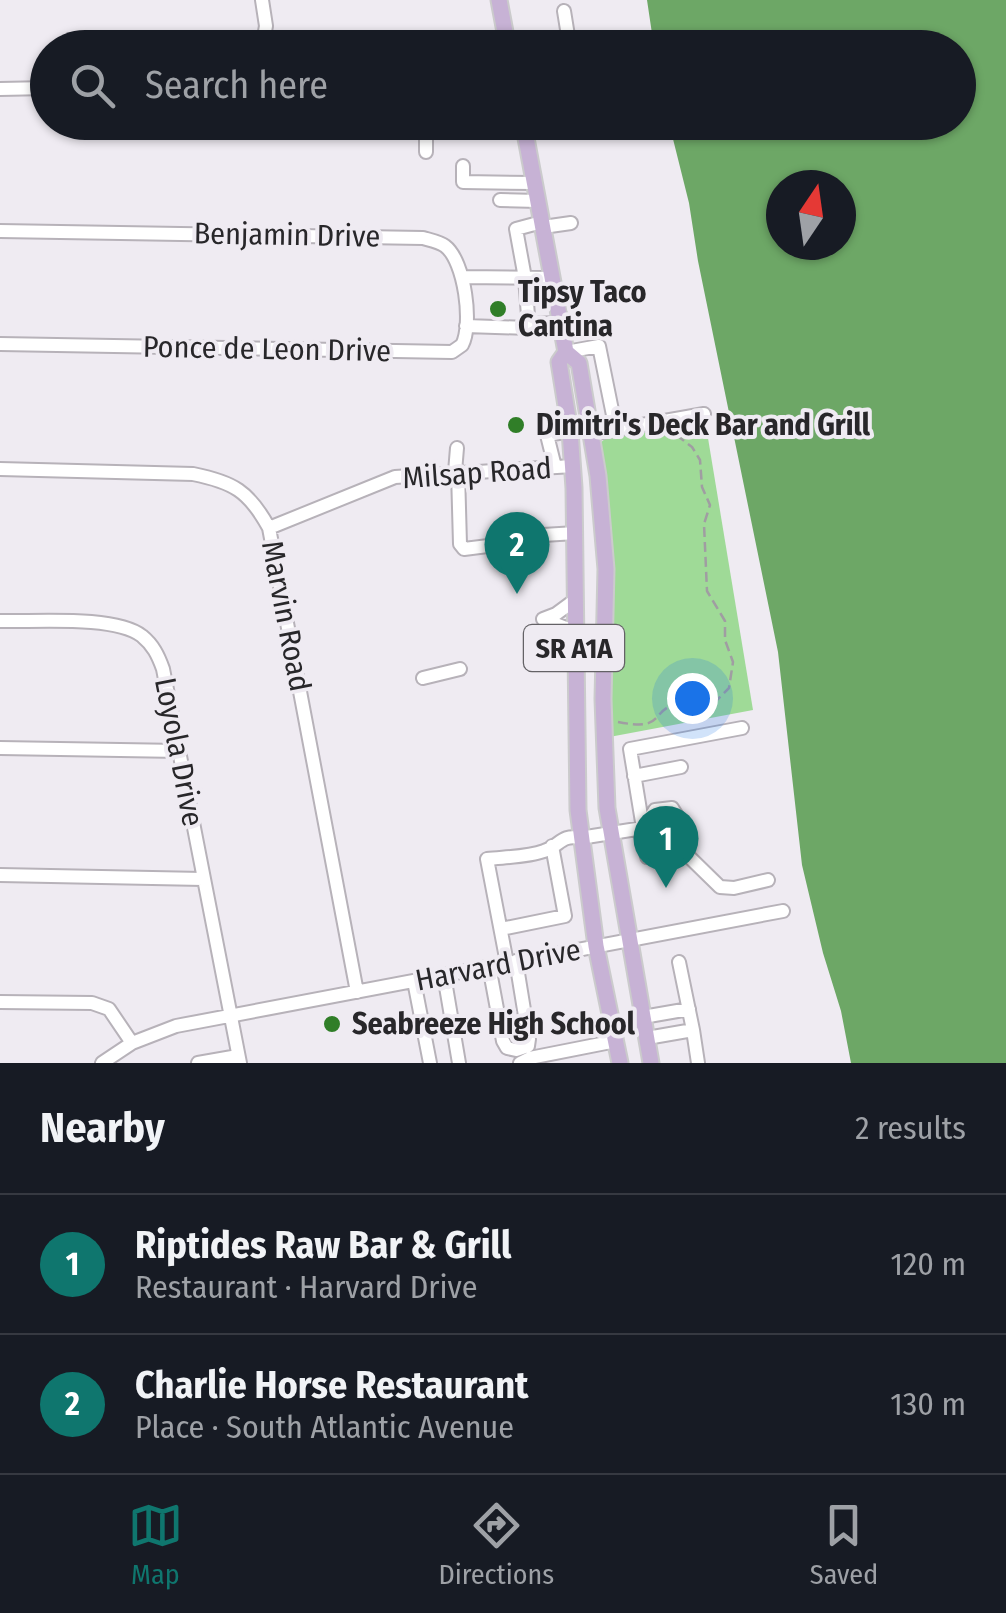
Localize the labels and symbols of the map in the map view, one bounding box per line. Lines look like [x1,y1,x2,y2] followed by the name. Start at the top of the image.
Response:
[766,170,856,260] north arrow
[194,215,380,255] street label: Benjamin Drive
[518,274,647,344] place label: Tipsy Taco Cantina
[487,298,509,320] marker: Tipsy Taco Cantina
[143,329,391,369] street label: Ponce de Leon Drive
[536,407,871,443] place label: Dimitri's Deck Bar and Grill
[505,414,527,436] marker: Dimitri's Deck Bar and Grill
[401,450,553,496] street label: Milsap Road
[484,512,550,594] pin: 2
[254,538,318,694] street label: Marvin Road
[524,625,624,671] road number: SR A1A
[667,673,718,724] your location
[147,675,211,829] street label: Loyola Drive
[634,806,698,888] pin: 1
[412,931,584,999] street label: Harvard Drive
[352,1006,636,1042] place label: Seabreeze High School
[321,1013,343,1035] marker: Seabreeze High School

